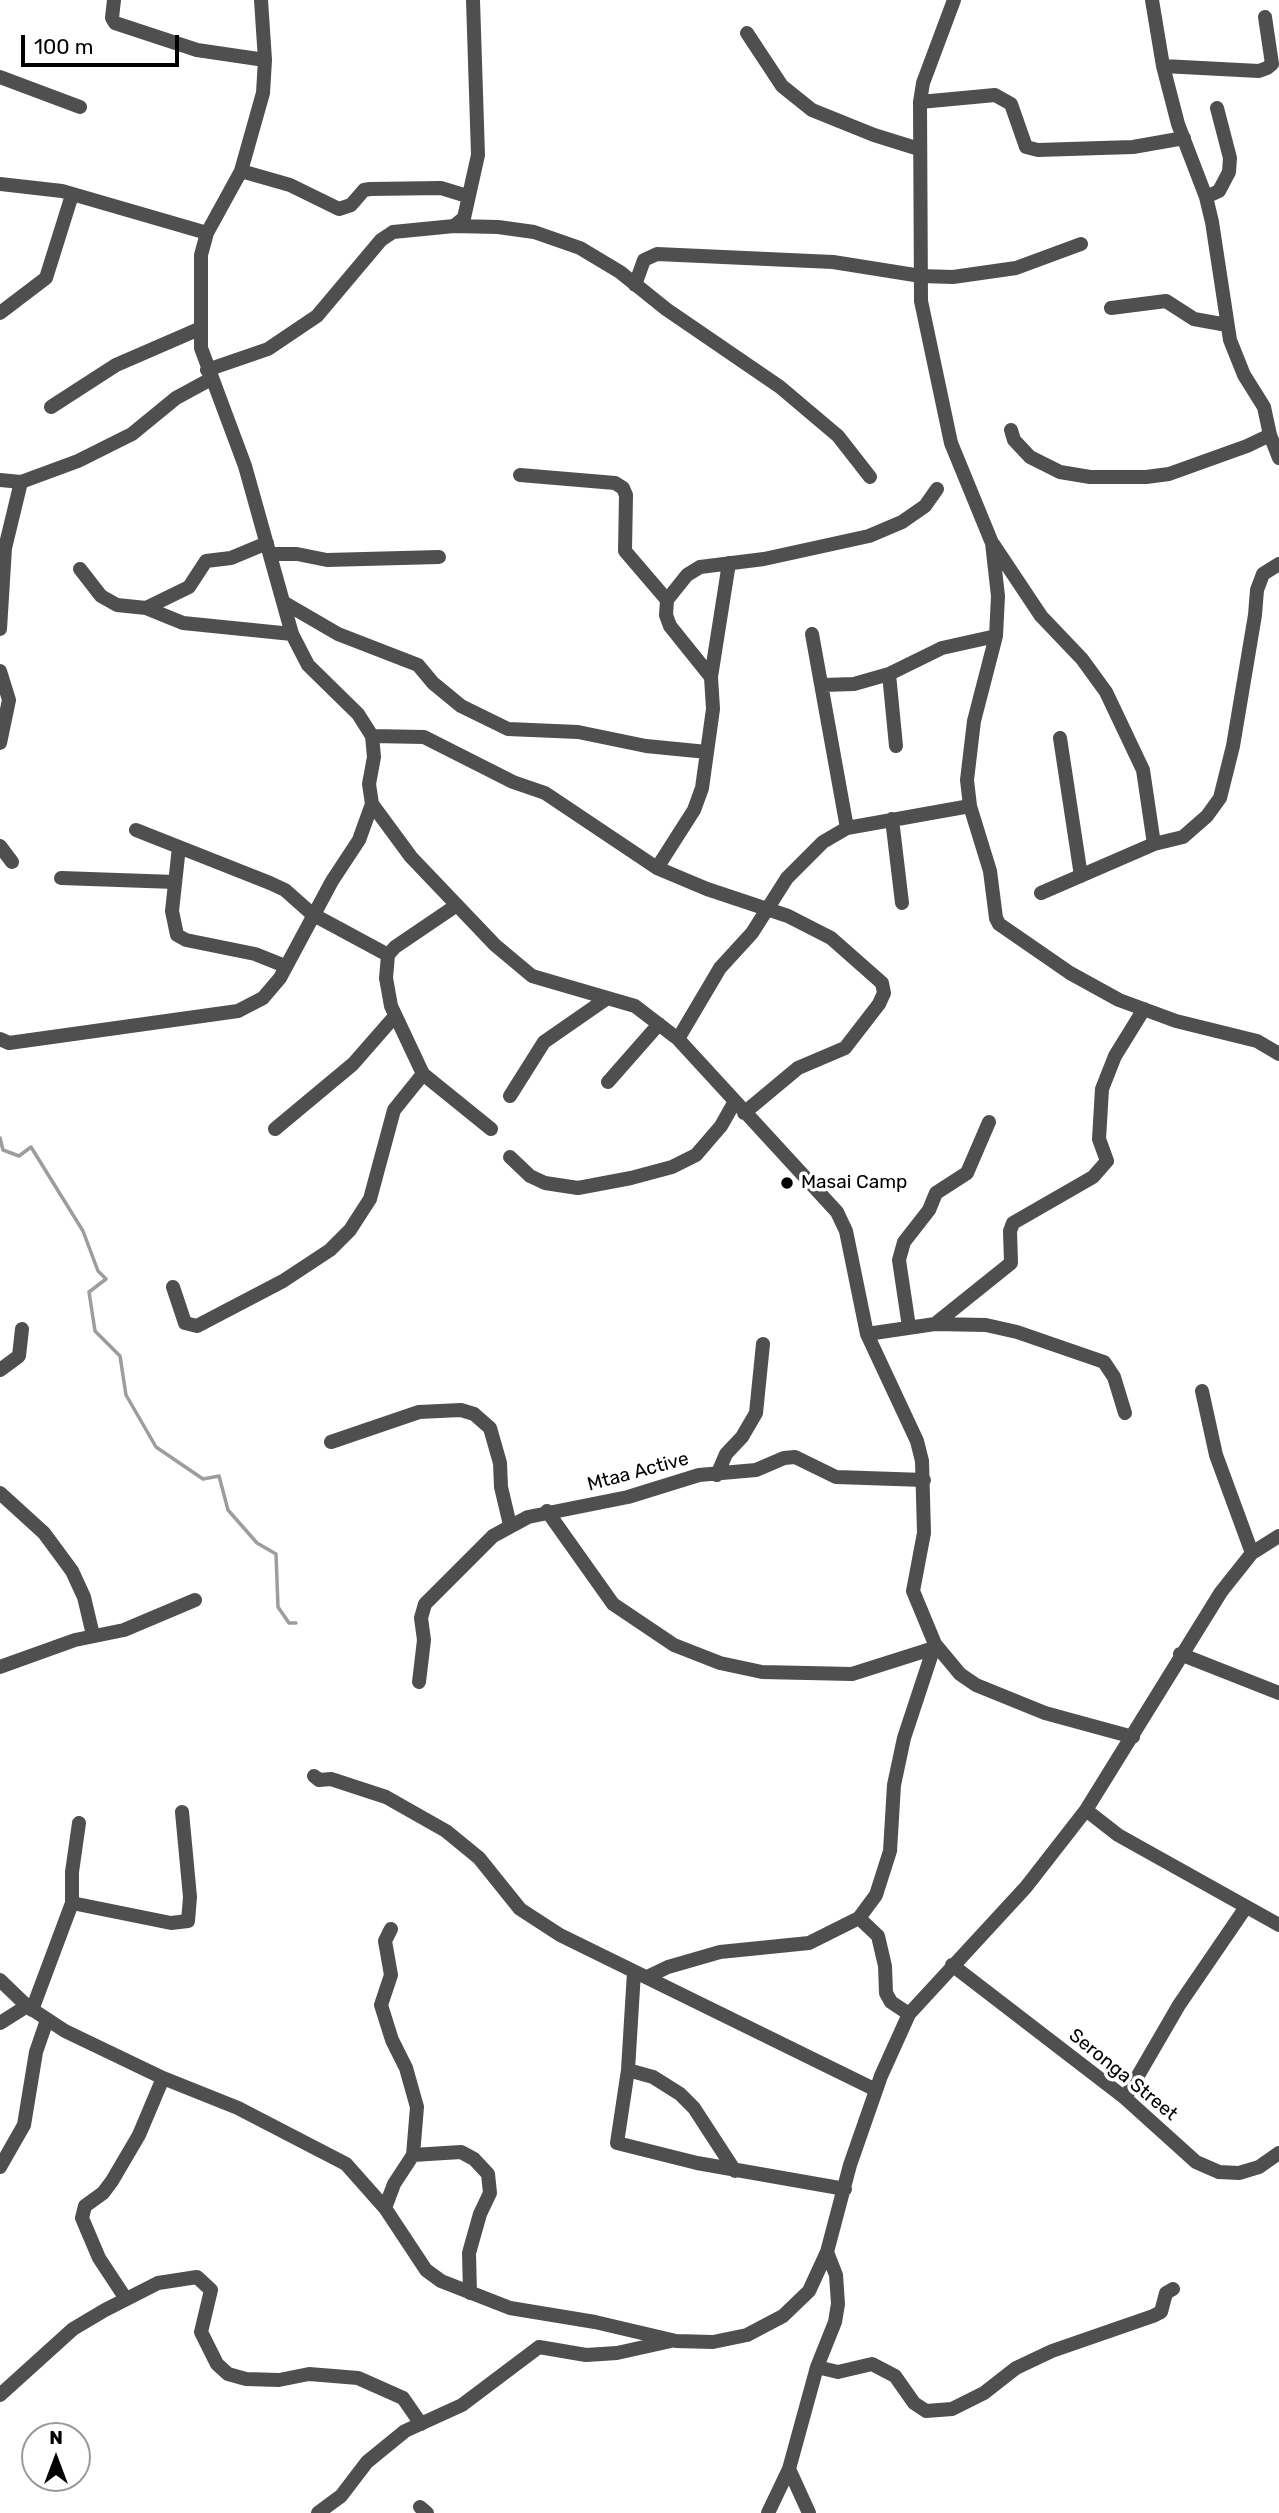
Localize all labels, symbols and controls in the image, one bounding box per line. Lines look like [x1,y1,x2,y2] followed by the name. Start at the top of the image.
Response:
[24,21,182,65] scale bar
[34,34,93,59] text: 100 m
[801,1172,907,1194] place label: Masai Camp
[779,1175,795,1191] marker: Masai Camp
[585,1448,691,1496] street label: Mtaa Active
[1064,2024,1182,2126] street label: Seronga Street
[21,2422,91,2492] north arrow
[49,2426,63,2449] text: N

